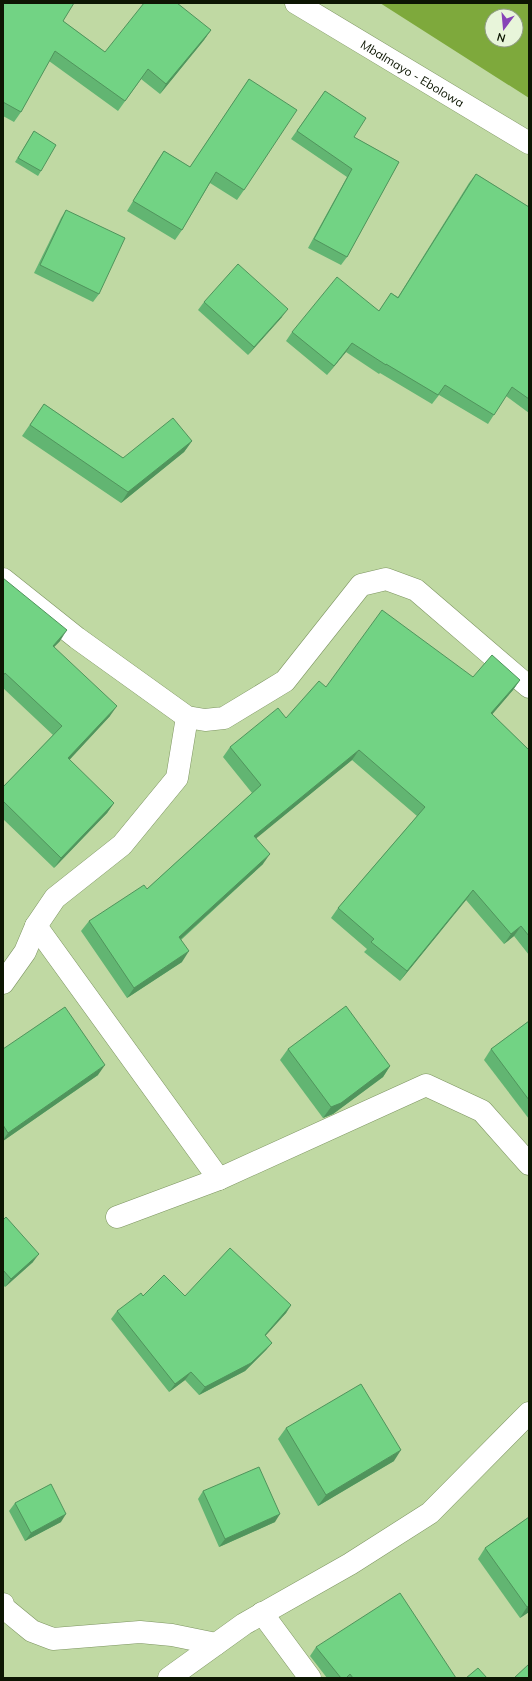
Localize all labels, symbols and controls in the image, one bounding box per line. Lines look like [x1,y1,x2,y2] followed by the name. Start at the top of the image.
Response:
[484,8,524,48] north arrow
[495,30,507,45] text: N
[358,36,467,110] street label: Mbalmayo - Ebolowa

